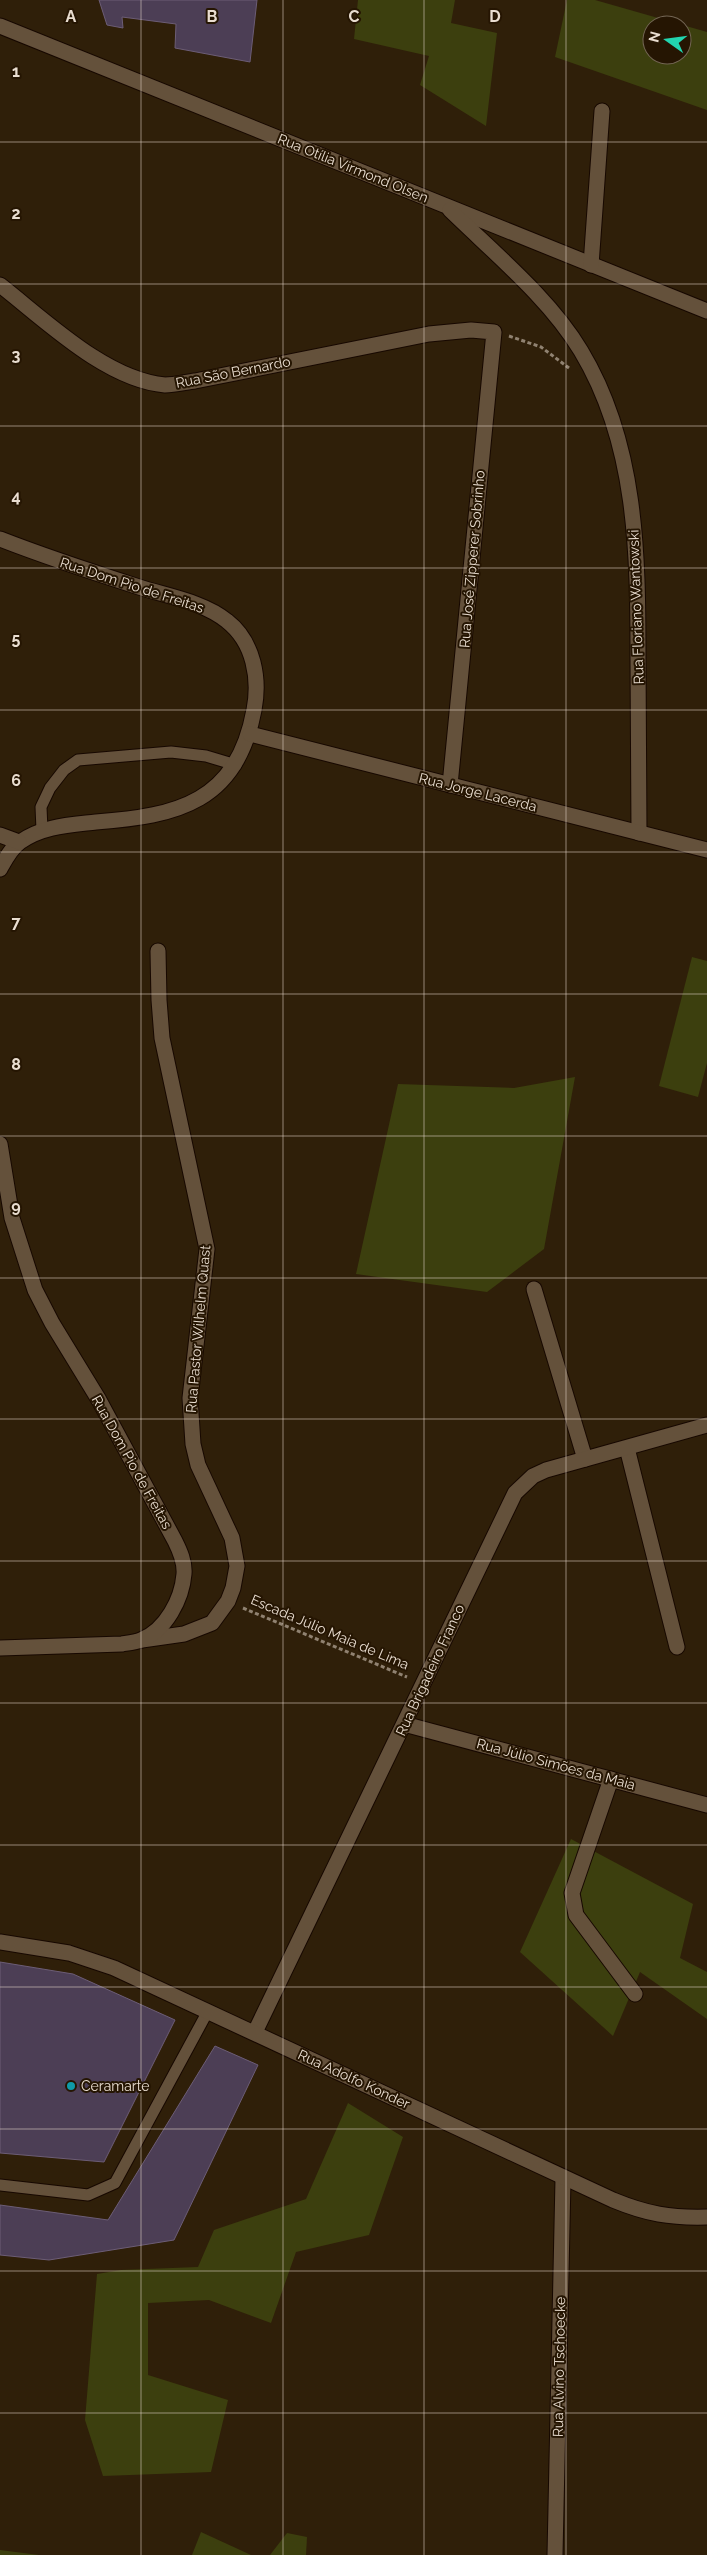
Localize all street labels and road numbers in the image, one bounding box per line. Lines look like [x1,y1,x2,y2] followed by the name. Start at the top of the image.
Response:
[275,130,431,206] street label: Rua Otília Virmond Olsen
[174,353,292,391] street label: Rua São Bernardo
[456,470,488,648] street label: Rua José Zipperer Sobrinho
[625,529,647,685] street label: Rua Floriano Wantowski
[58,554,206,616] street label: Rua Dom Pio de Freitas
[417,770,539,814] street label: Rua Jorge Lacerda
[183,1244,213,1413] street label: Rua Pastor Wilhelm Quast
[89,1392,176,1532] street label: Rua Dom Pio de Freitas
[249,1591,411,1673] street label: Escada Júlio Maia de Lima
[393,1602,467,1738] street label: Rua Brigadeiro Franco
[475,1735,637,1793] street label: Rua Júlio Simões da Maia
[296,2046,412,2112] street label: Rua Adolfo Konder
[550,2297,568,2437] street label: Rua Alvino Tschoecke

